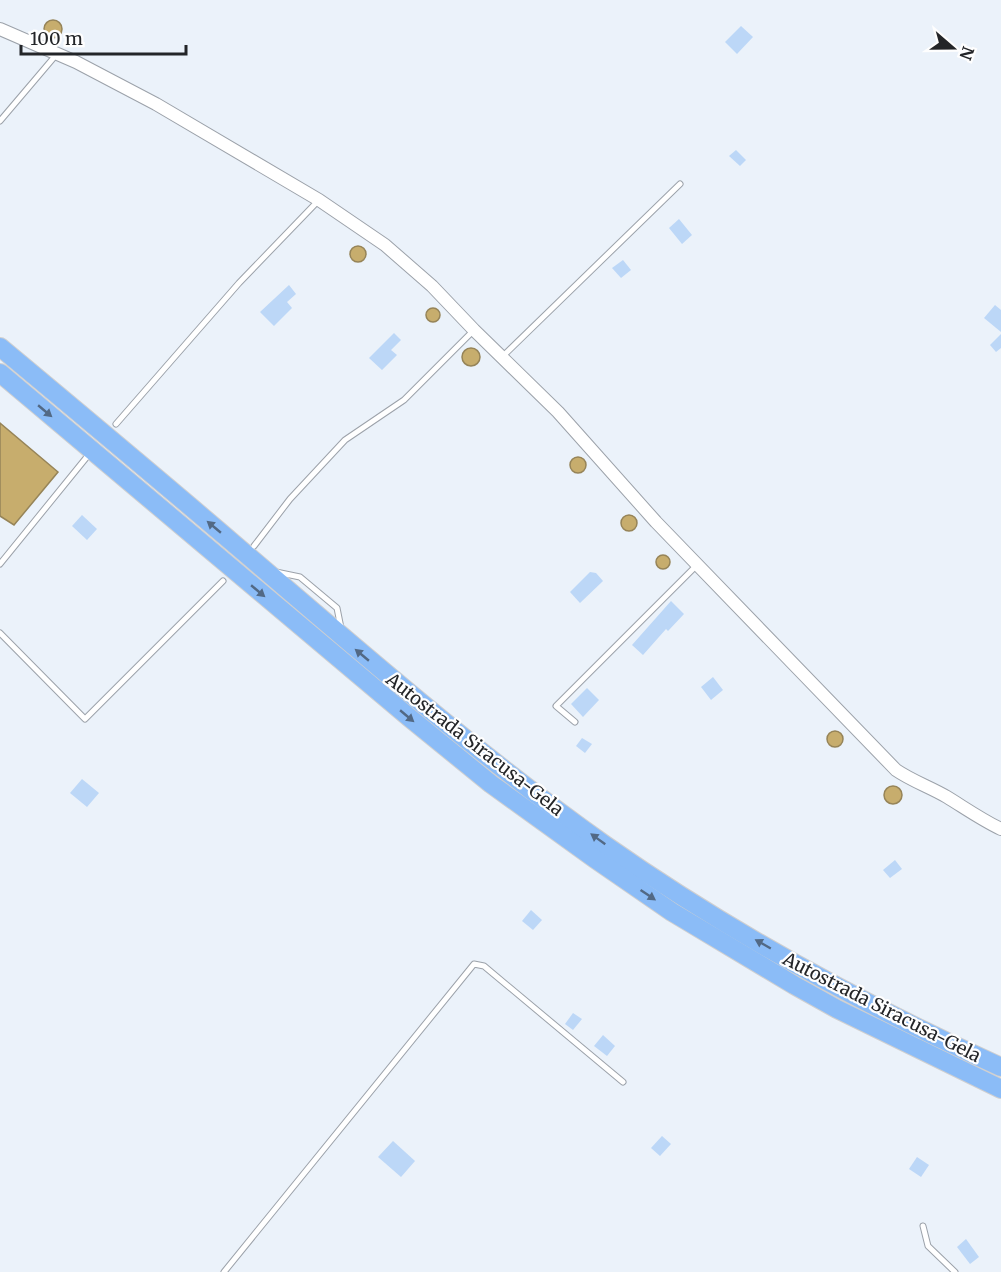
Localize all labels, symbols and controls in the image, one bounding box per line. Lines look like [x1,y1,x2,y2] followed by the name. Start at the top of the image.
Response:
[21,18,186,56] scale bar
[923,18,983,78] north arrow
[30,27,83,50] text: 100 m
[955,44,979,63] text: N
[37,404,53,417] one-way arrow
[206,521,222,534] one-way arrow
[250,584,265,597] one-way arrow
[354,648,370,661] one-way arrow
[381,667,569,821] street label: Autostrada Siracusa-Gela
[399,709,415,722] one-way arrow
[591,834,606,846] one-way arrow
[639,889,655,901] one-way arrow
[754,939,771,949] one-way arrow
[778,947,985,1067] street label: Autostrada Siracusa-Gela

